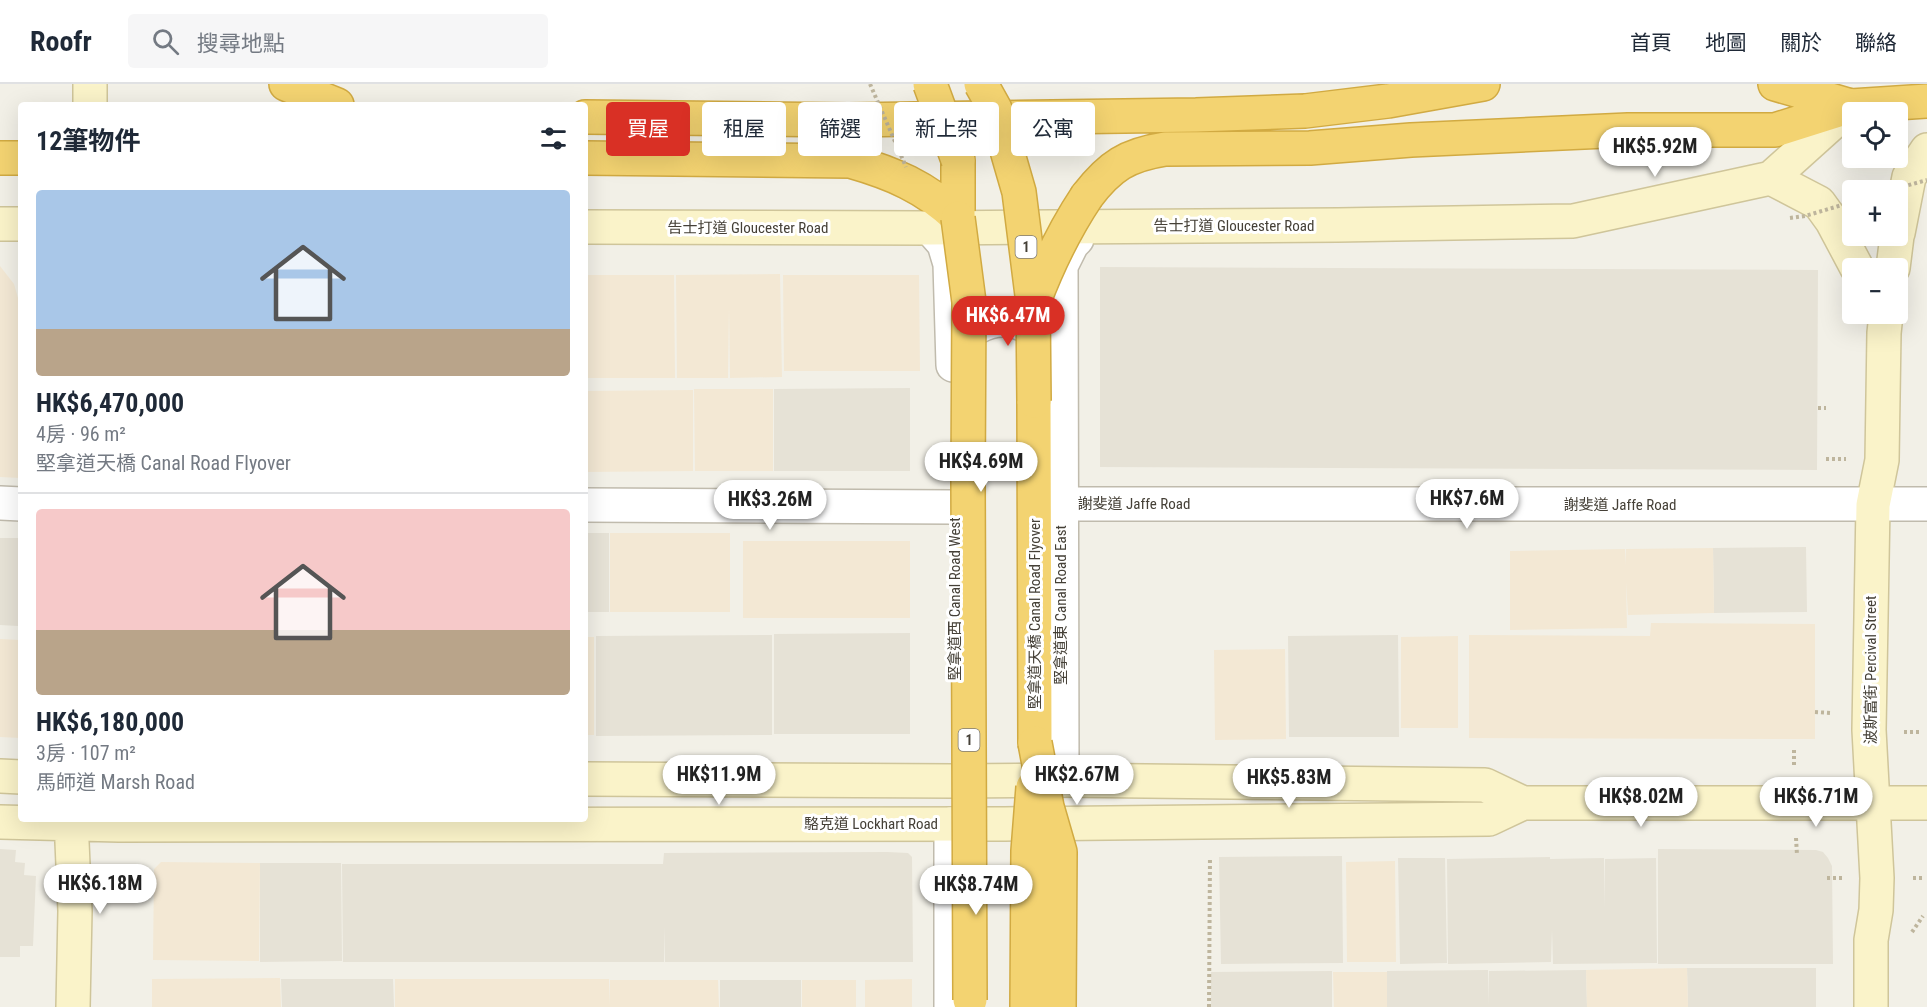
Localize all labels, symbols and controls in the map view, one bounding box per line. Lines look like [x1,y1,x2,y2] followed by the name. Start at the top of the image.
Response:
[128,14,548,68] search box
[30,25,92,58] text: Roofr
[149,25,182,58] icon: search
[197,31,285,56] text: 搜尋地點
[1630,31,1672,55] text: 首頁
[1705,31,1747,55] text: 地圖
[1780,31,1822,55] text: 關於
[1855,31,1897,55] text: 聯絡
[606,102,690,156] chip: 買屋
[702,102,786,156] chip: 租屋
[798,102,882,156] chip: 篩選
[894,102,999,156] chip: 新上架
[1011,102,1095,156] chip: 公寓
[1842,102,1908,324] map controls
[1842,102,1908,168] button: locate
[537,122,570,155] icon: filters
[36,126,140,156] text: 12筆物件
[1593,127,1717,178] pin: HK$5.92M
[1613,134,1697,158] text: HK$5.92M
[1842,180,1908,246] button: +
[1154,217,1314,235] street label: 告士打道 Gloucester Road
[668,219,828,237] street label: 告士打道 Gloucester Road
[249,229,357,337] icon: home
[1016,236,1036,258] road number: 1
[1842,258,1908,324] button: −
[946,296,1070,347] pin: HK$6.47M
[966,303,1050,327] text: HK$6.47M
[36,388,184,418] text: HK$6,470,000
[36,422,126,446] text: 4房 · 96 m²
[919,442,1043,493] pin: HK$4.69M
[939,449,1023,473] text: HK$4.69M
[36,451,291,475] text: 堅拿道天橋 Canal Road Flyover
[1412,479,1522,530] pin: HK$7.6M
[708,480,832,531] pin: HK$3.26M
[1430,486,1504,510] text: HK$7.6M
[728,487,812,511] text: HK$3.26M
[1078,495,1190,513] street label: 謝斐道 Jaffe Road
[1564,496,1676,514] street label: 謝斐道 Jaffe Road
[946,517,964,681] street label: 堅拿道西 Canal Road West
[1026,518,1044,710] street label: 堅拿道天橋 Canal Road Flyover
[1052,525,1070,685] street label: 堅拿道東 Canal Road East
[249,548,357,656] icon: home
[1862,595,1880,745] street label: 波斯富街 Percival Street
[36,707,184,737] text: HK$6,180,000
[958,729,980,751] road number: 1
[36,741,136,765] text: 3房 · 107 m²
[657,755,781,806] pin: HK$11.9M
[1015,755,1139,806] pin: HK$2.67M
[1227,758,1351,809] pin: HK$5.83M
[677,762,761,786] text: HK$11.9M
[1035,762,1119,786] text: HK$2.67M
[1247,765,1331,789] text: HK$5.83M
[36,770,195,794] text: 馬師道 Marsh Road
[1579,777,1703,828] pin: HK$8.02M
[1754,777,1878,828] pin: HK$6.71M
[1599,784,1683,808] text: HK$8.02M
[1774,784,1858,808] text: HK$6.71M
[804,815,938,833] street label: 駱克道 Lockhart Road
[38,864,162,915] pin: HK$6.18M
[914,865,1038,916] pin: HK$8.74M
[58,871,142,895] text: HK$6.18M
[934,872,1018,896] text: HK$8.74M

